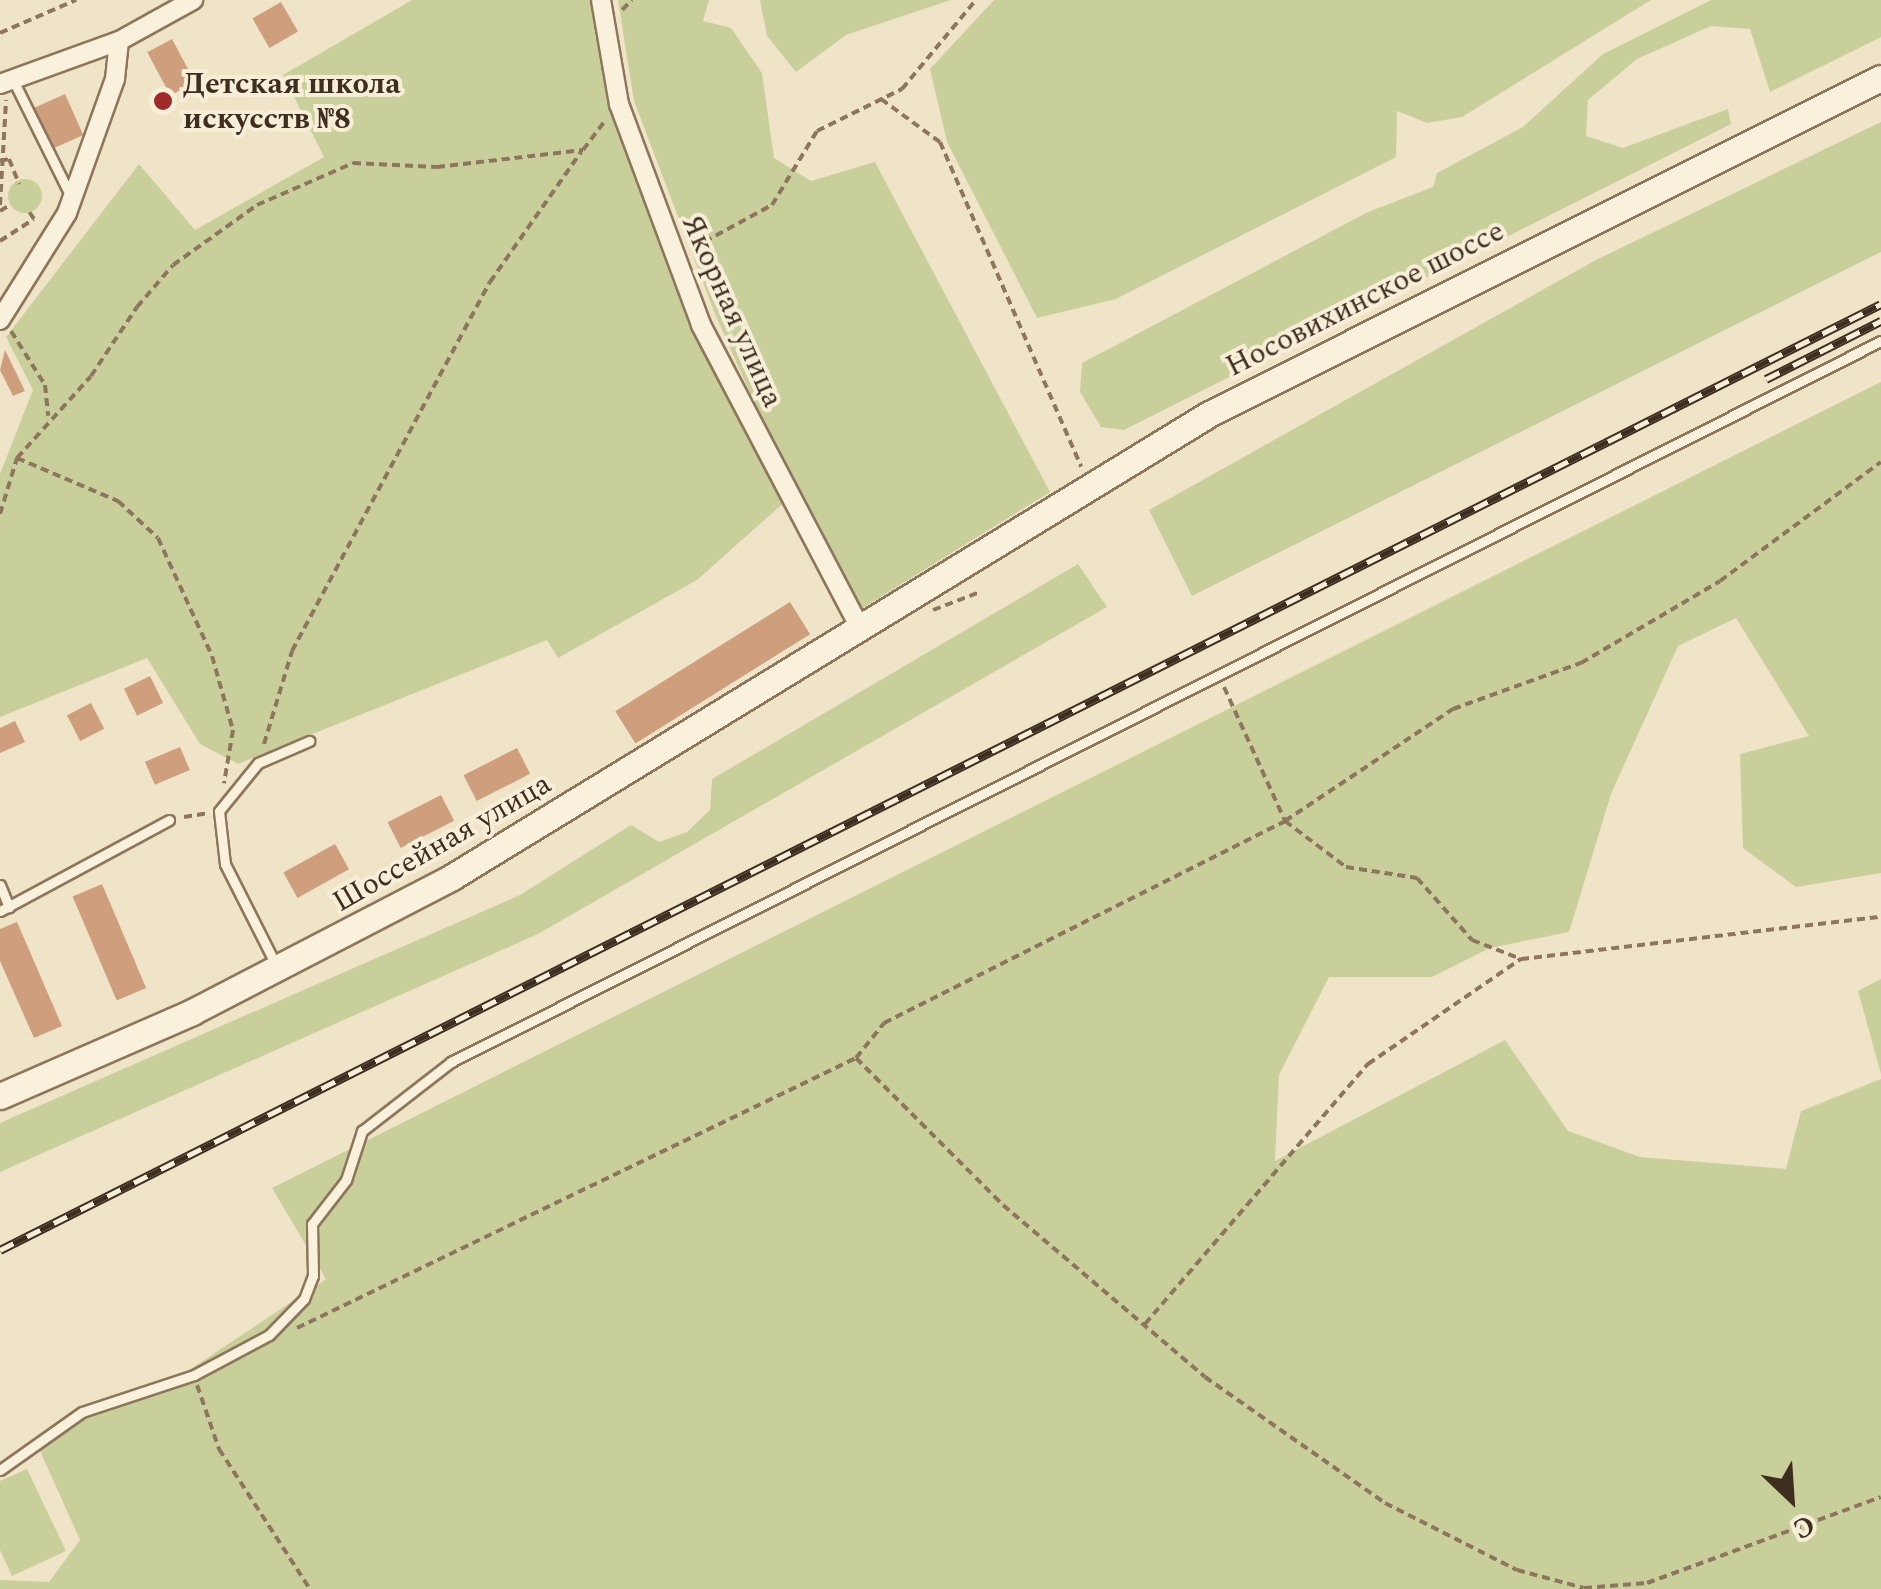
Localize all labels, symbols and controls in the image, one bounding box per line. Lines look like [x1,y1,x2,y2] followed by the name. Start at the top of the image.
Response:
[183,66,401,136] place label: Детская школа искусств №8
[152,90,174,112] marker: Детская школа искусств №8
[673,209,791,413] street label: Якорная улица
[1220,213,1510,385] street label: Носовихинское шоссе
[326,766,558,920] street label: Шоссейная улица
[1741,1449,1841,1549] north arrow
[1786,1503,1822,1550] text: С

